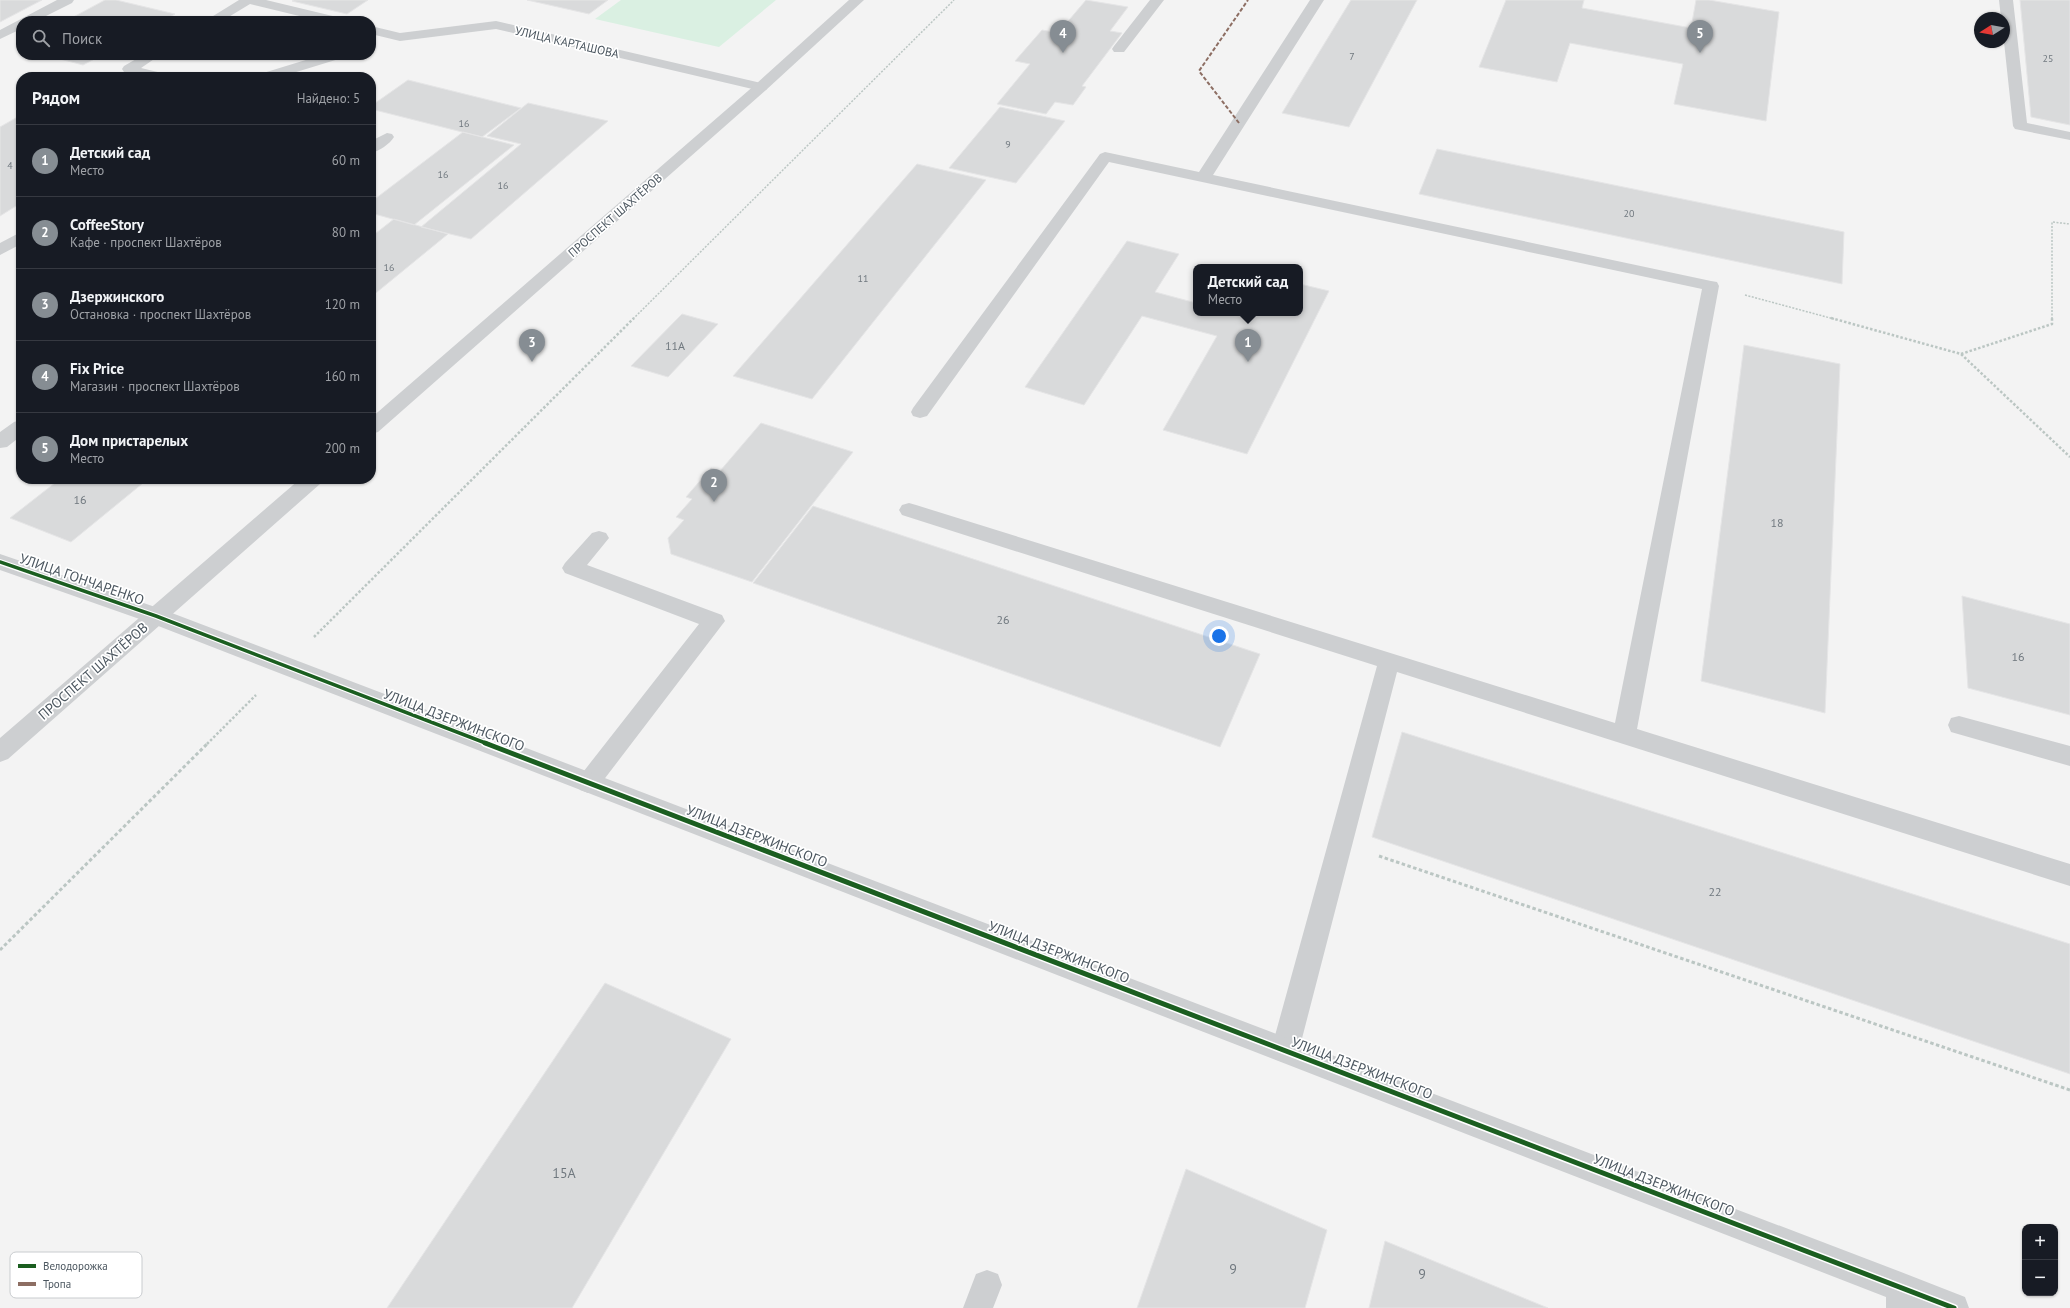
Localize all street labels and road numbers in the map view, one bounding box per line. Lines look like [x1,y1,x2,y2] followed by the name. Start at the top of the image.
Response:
[513,23,621,61] street label: УЛИЦА КАРТАШОВА
[565,170,665,260] street label: ПРОСПЕКТ ШАХТЁРОВ
[17,549,147,609] street label: УЛИЦА ГОНЧАРЕНКО
[34,618,152,724] street label: ПРОСПЕКТ ШАХТЁРОВ
[381,685,527,755] street label: УЛИЦА ДЗЕРЖИНСКОГО
[684,801,830,871] street label: УЛИЦА ДЗЕРЖИНСКОГО
[986,917,1132,987] street label: УЛИЦА ДЗЕРЖИНСКОГО
[1289,1033,1435,1103] street label: УЛИЦА ДЗЕРЖИНСКОГО
[1591,1150,1737,1220] street label: УЛИЦА ДЗЕРЖИНСКОГО

